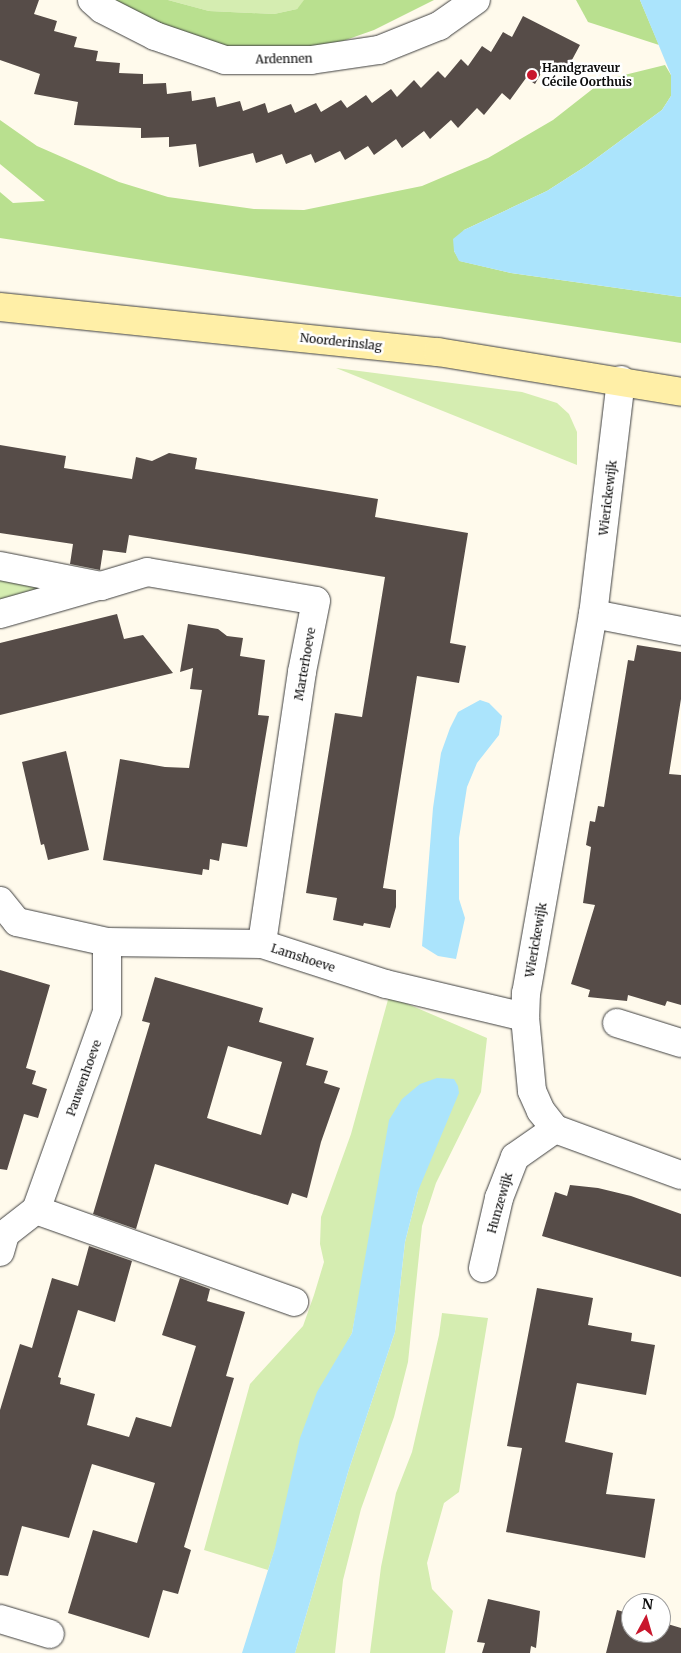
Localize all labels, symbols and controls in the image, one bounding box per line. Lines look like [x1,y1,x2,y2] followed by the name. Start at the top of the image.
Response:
[255,51,313,67] street label: Ardennen
[542,61,632,89] place label: Handgraveur Cécile Oorthuis
[526,69,538,81] marker: Handgraveur Cécile Oorthuis
[299,331,383,353] street label: Noorderinslag
[596,459,620,537] street label: Wierickewijk
[291,626,319,702] street label: Marterhoeve
[522,901,550,979] street label: Wierickewijk
[269,941,337,975] street label: Lamshoeve
[64,1038,104,1118] street label: Pauwenhoeve
[484,1171,516,1235] street label: Hunzewijk
[621,1593,671,1643] north arrow
[641,1595,654,1614] text: N

